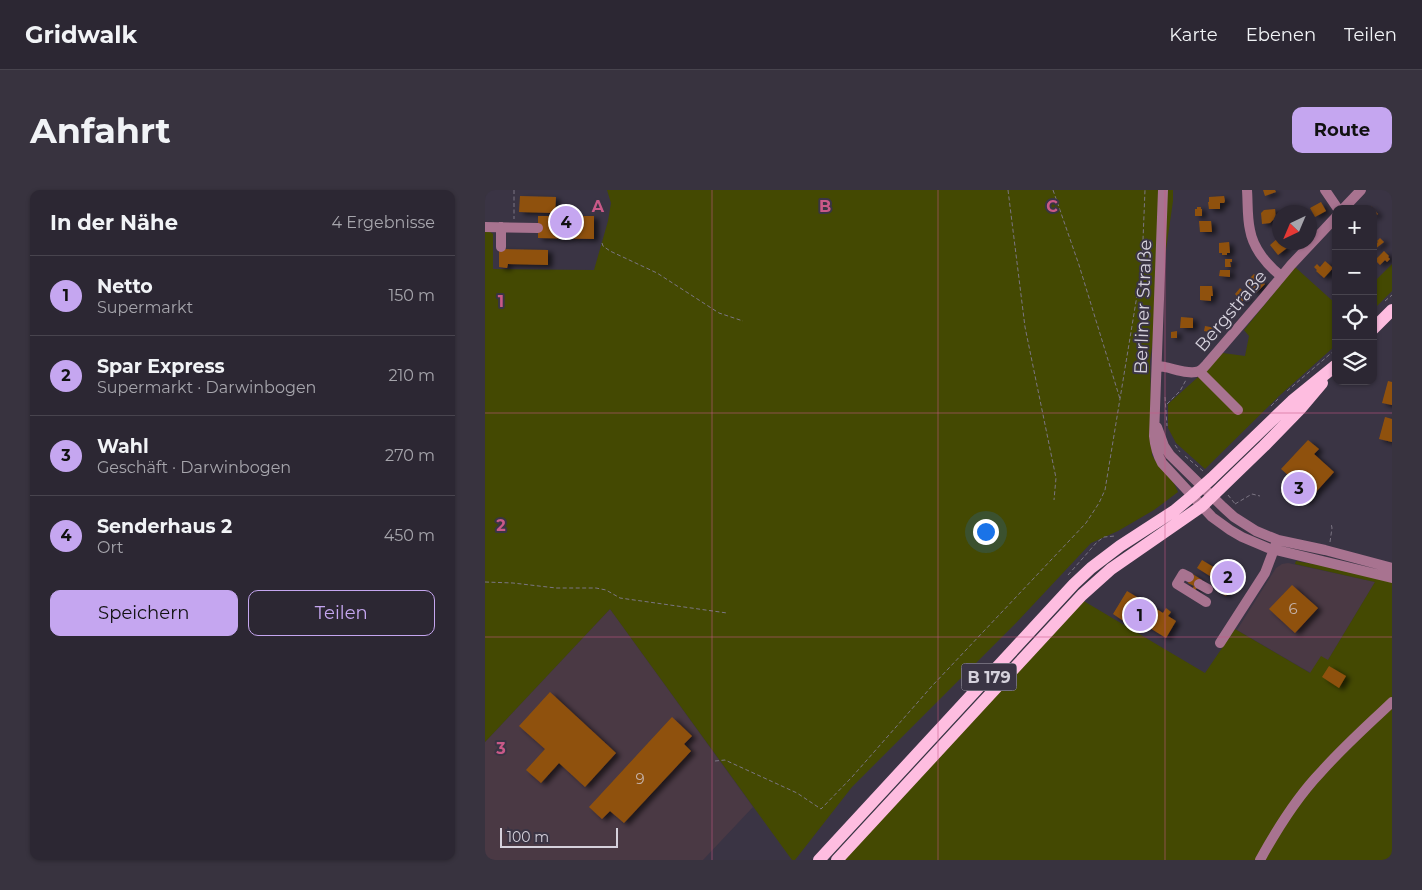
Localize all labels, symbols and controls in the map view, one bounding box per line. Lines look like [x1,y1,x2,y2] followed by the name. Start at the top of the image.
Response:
[25,20,137,49] text: Gridwalk
[1169,24,1218,46] text: Karte
[1246,24,1316,46] text: Ebenen
[1344,24,1397,46] text: Teilen
[1292,107,1392,153] button: Route
[30,109,171,152] text: Anfahrt
[591,197,605,216] text: A
[819,197,831,216] text: B
[1046,197,1058,216] text: C
[550,203,582,241] pin: 4
[1272,205,1317,250] north arrow
[1332,205,1377,385] map controls
[1332,205,1377,250] button: +
[50,210,178,235] text: In der Nähe
[331,213,435,232] text: 4 Ergebnisse
[1130,239,1156,375] street label: Berliner Straße
[1332,250,1377,295] button: −
[1190,266,1272,356] street label: Bergstraße
[97,275,153,298] text: Netto
[63,286,69,305] text: 1
[388,286,435,305] text: 150 m
[498,292,504,311] text: 1
[1332,295,1377,340] button: locate
[97,298,193,317] text: Supermarkt
[1332,340,1377,385] button: layers
[97,355,225,378] text: Spar Express
[61,366,71,385] text: 2
[388,366,435,385] text: 210 m
[97,378,316,397] text: Supermarkt · Darwinbogen
[97,435,149,458] text: Wahl
[61,446,71,465] text: 3
[385,446,435,465] text: 270 m
[97,458,291,477] text: Geschäft · Darwinbogen
[1283,469,1315,507] pin: 3
[97,515,232,538] text: Senderhaus 2
[496,516,506,535] text: 2
[973,519,999,545] your location
[60,526,72,545] text: 4
[384,526,435,545] text: 450 m
[97,538,124,557] text: Ort
[1212,558,1244,596] pin: 2
[50,590,238,636] button: Speichern
[248,590,435,636] button: Teilen
[1124,596,1156,634] pin: 1
[1288,599,1298,618] house number: 6
[961,664,1017,691] road number: B 179
[495,739,506,758] text: 3
[635,769,645,788] house number: 9
[500,825,617,848] scale bar
[507,828,549,846] text: 100 m

